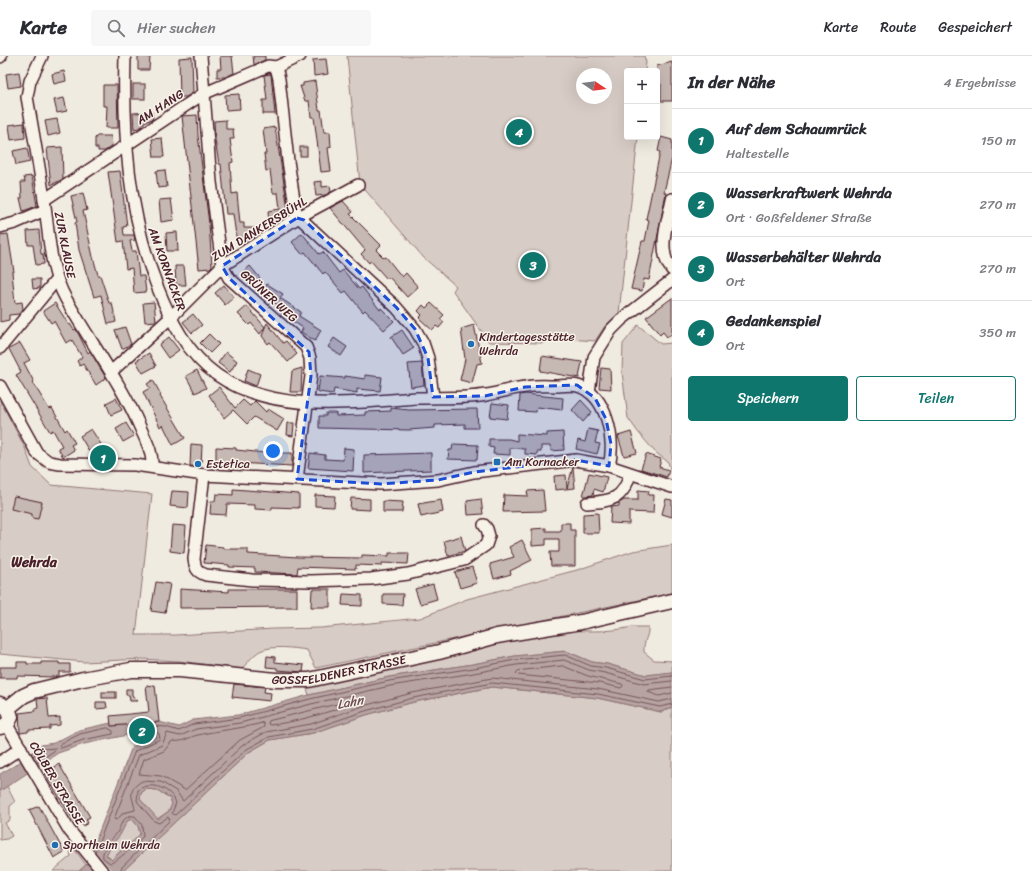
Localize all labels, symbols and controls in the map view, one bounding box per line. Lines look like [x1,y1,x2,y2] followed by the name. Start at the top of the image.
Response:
[91,10,371,46] search box
[20,11,67,44] text: Karte
[137,15,216,41] text: Hier suchen
[824,15,858,40] text: Karte
[880,15,916,40] text: Route
[938,15,1012,40] text: Gespeichert
[105,17,127,39] icon: search
[688,67,775,97] text: In der Nähe
[576,68,612,104] north arrow
[624,68,660,140] map controls
[624,68,660,104] button: +
[944,71,1016,94] text: 4 Ergebnisse
[131,83,189,131] street label: AM HANG
[624,104,660,140] button: −
[726,116,867,142] text: Auf dem Schaumrück
[506,117,532,147] pin: 4
[698,129,704,152] text: 1
[981,129,1016,152] text: 150 m
[726,142,789,165] text: Haltestelle
[726,180,892,206] text: Wasserkraftwerk Wehrda
[206,190,312,267] street label: ZUM DANKERSBÜHL
[697,193,705,216] text: 2
[979,193,1016,216] text: 270 m
[726,206,872,229] text: Ort · Goßfeldener Straße
[48,210,83,282] street label: ZUR KLAUSE
[141,223,193,315] street label: AM KORNACKER
[726,244,881,270] text: Wasserbehälter Wehrda
[520,250,546,280] pin: 3
[697,257,705,280] text: 3
[979,257,1016,280] text: 270 m
[235,264,303,328] street label: GRÜNER WEG
[726,270,745,293] text: Ort
[726,308,821,334] text: Gedankenspiel
[697,321,705,344] text: 4
[979,321,1016,344] text: 350 m
[479,326,575,362] place label: Kindertagesstätte Wehrda
[726,334,745,357] text: Ort
[466,339,476,349] marker: Kindertagesstätte Wehrda
[688,376,848,421] button: Speichern
[856,376,1016,421] button: Teilen
[263,441,283,461] your location
[90,443,116,473] pin: 1
[504,451,580,473] place label: Am Kornacker
[206,453,250,475] place label: Estetica
[492,457,502,467] marker: Am Kornacker
[193,459,203,469] marker: Estetica
[11,550,58,575] district label: Wehrda
[271,648,409,691] street label: GOSSFELDENER STRASSE
[335,688,367,716] water label: Lahn
[129,716,155,746] pin: 2
[23,737,92,830] street label: CÖLBER STRASSE
[63,834,161,856] place label: Sportheim Wehrda
[50,840,60,850] marker: Sportheim Wehrda

